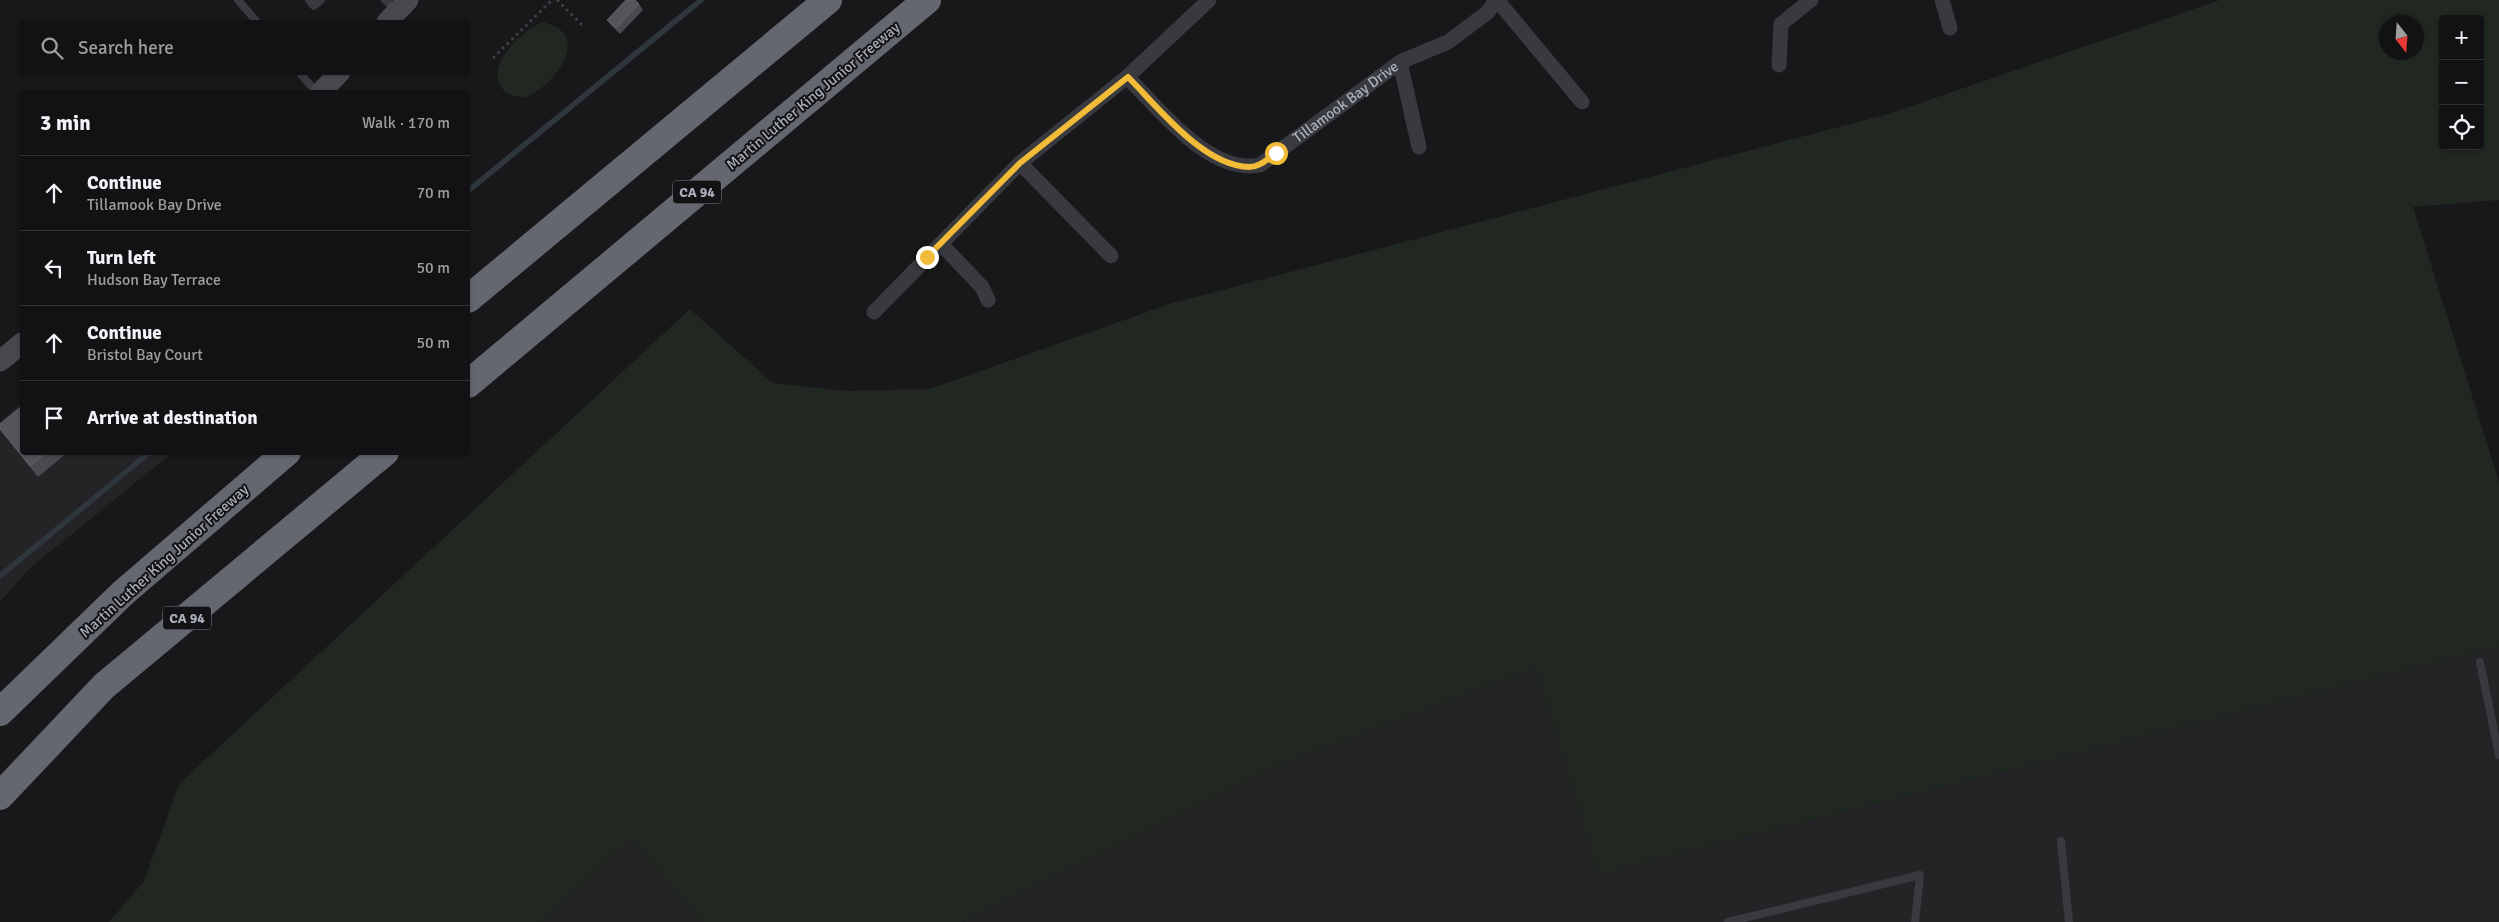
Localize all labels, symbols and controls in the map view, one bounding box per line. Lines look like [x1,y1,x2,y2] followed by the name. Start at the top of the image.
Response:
[2379,15,2424,60] north arrow
[2439,15,2484,150] map controls
[2439,15,2484,60] button: +
[723,18,903,174] street label: Martin Luther King Junior Freeway
[20,20,470,75] search box
[38,34,66,62] icon: search
[78,36,174,60] text: Search here
[1289,57,1402,147] street label: Tillamook Bay Drive
[2439,60,2484,105] button: −
[2439,105,2484,150] button: locate
[40,110,91,136] text: 3 min
[362,113,450,133] text: Walk · 170 m
[1265,142,1288,165] route start
[87,171,162,195] text: Continue
[40,179,68,207] icon: ahead
[673,180,721,203] road number: CA 94
[416,183,450,203] text: 70 m
[87,195,222,215] text: Tillamook Bay Drive
[87,246,156,270] text: Turn left
[916,246,939,269] route end
[40,254,68,282] icon: left
[416,258,450,278] text: 50 m
[87,270,221,290] text: Hudson Bay Terrace
[87,321,162,345] text: Continue
[40,329,68,357] icon: ahead
[416,333,450,353] text: 50 m
[87,345,203,365] text: Bristol Bay Court
[40,404,68,432] icon: arrive
[87,406,258,430] text: Arrive at destination
[76,480,252,642] street label: Martin Luther King Junior Freeway
[163,606,211,630] road number: CA 94

